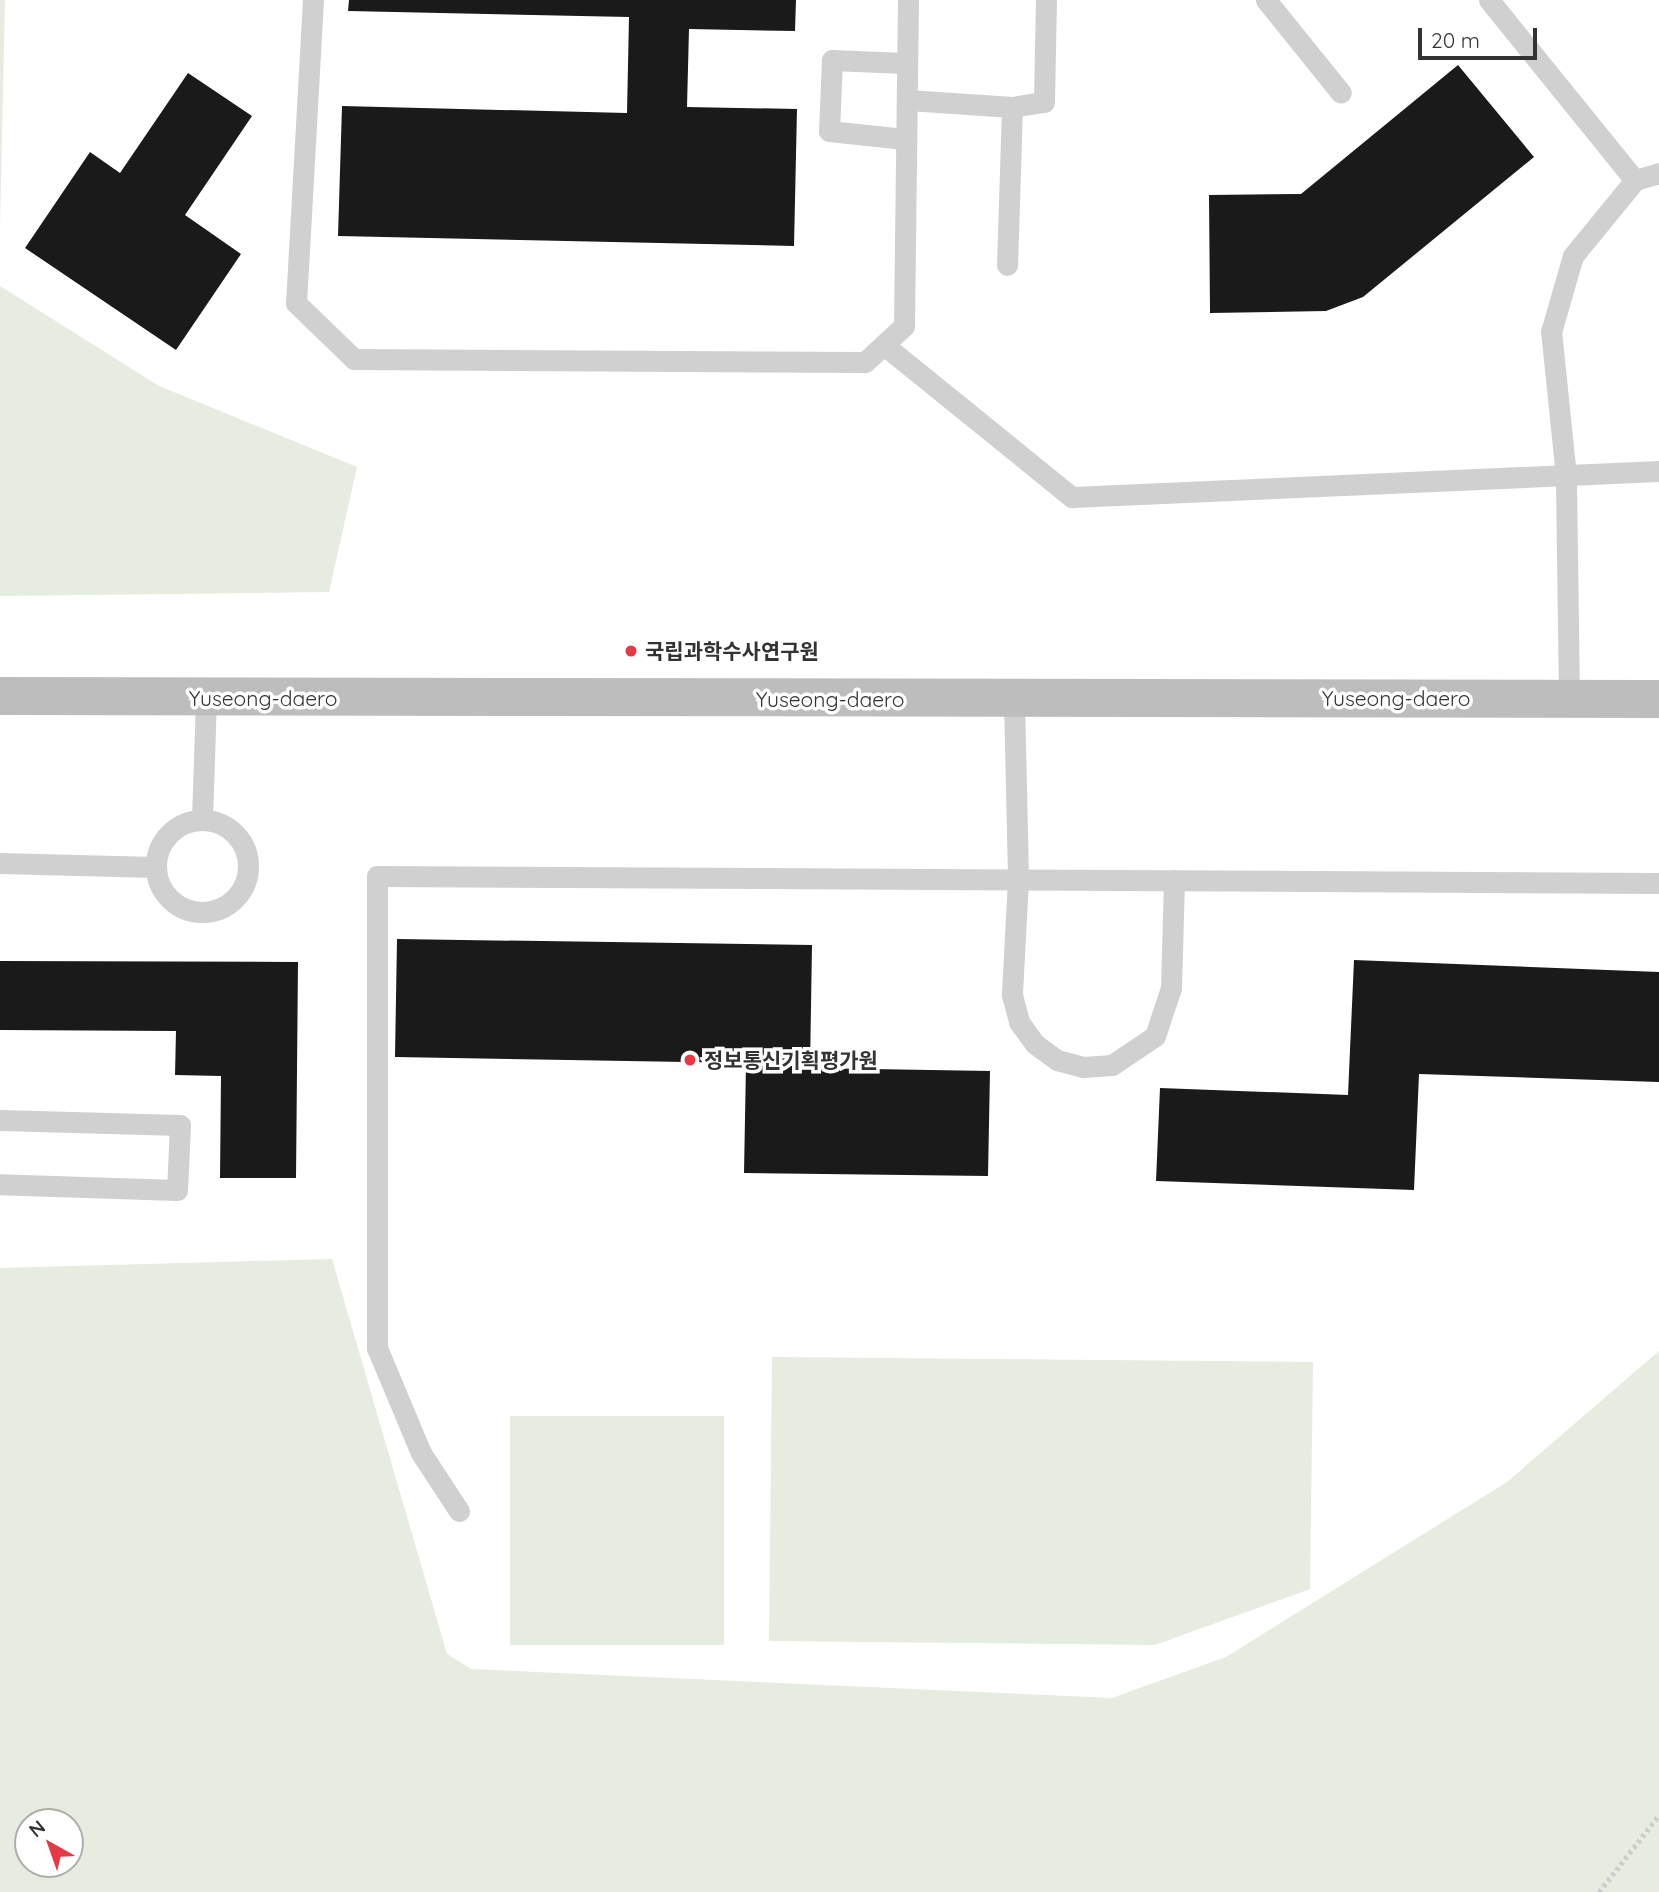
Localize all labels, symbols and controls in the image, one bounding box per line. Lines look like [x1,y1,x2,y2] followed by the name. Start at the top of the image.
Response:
[1421,14,1540,58] scale bar
[1431,27,1480,53] text: 20 m
[645,638,819,664] place label: 국립과학수사연구원
[623,643,639,659] marker: 국립과학수사연구원
[189,685,337,711] street label: Yuseong-daero
[1322,685,1470,711] street label: Yuseong-daero
[756,686,904,712] street label: Yuseong-daero
[704,1047,878,1073] place label: 정보통신기획평가원
[682,1052,698,1068] marker: 정보통신기획평가원
[14,1808,84,1878] north arrow
[24,1815,50,1842] text: N

